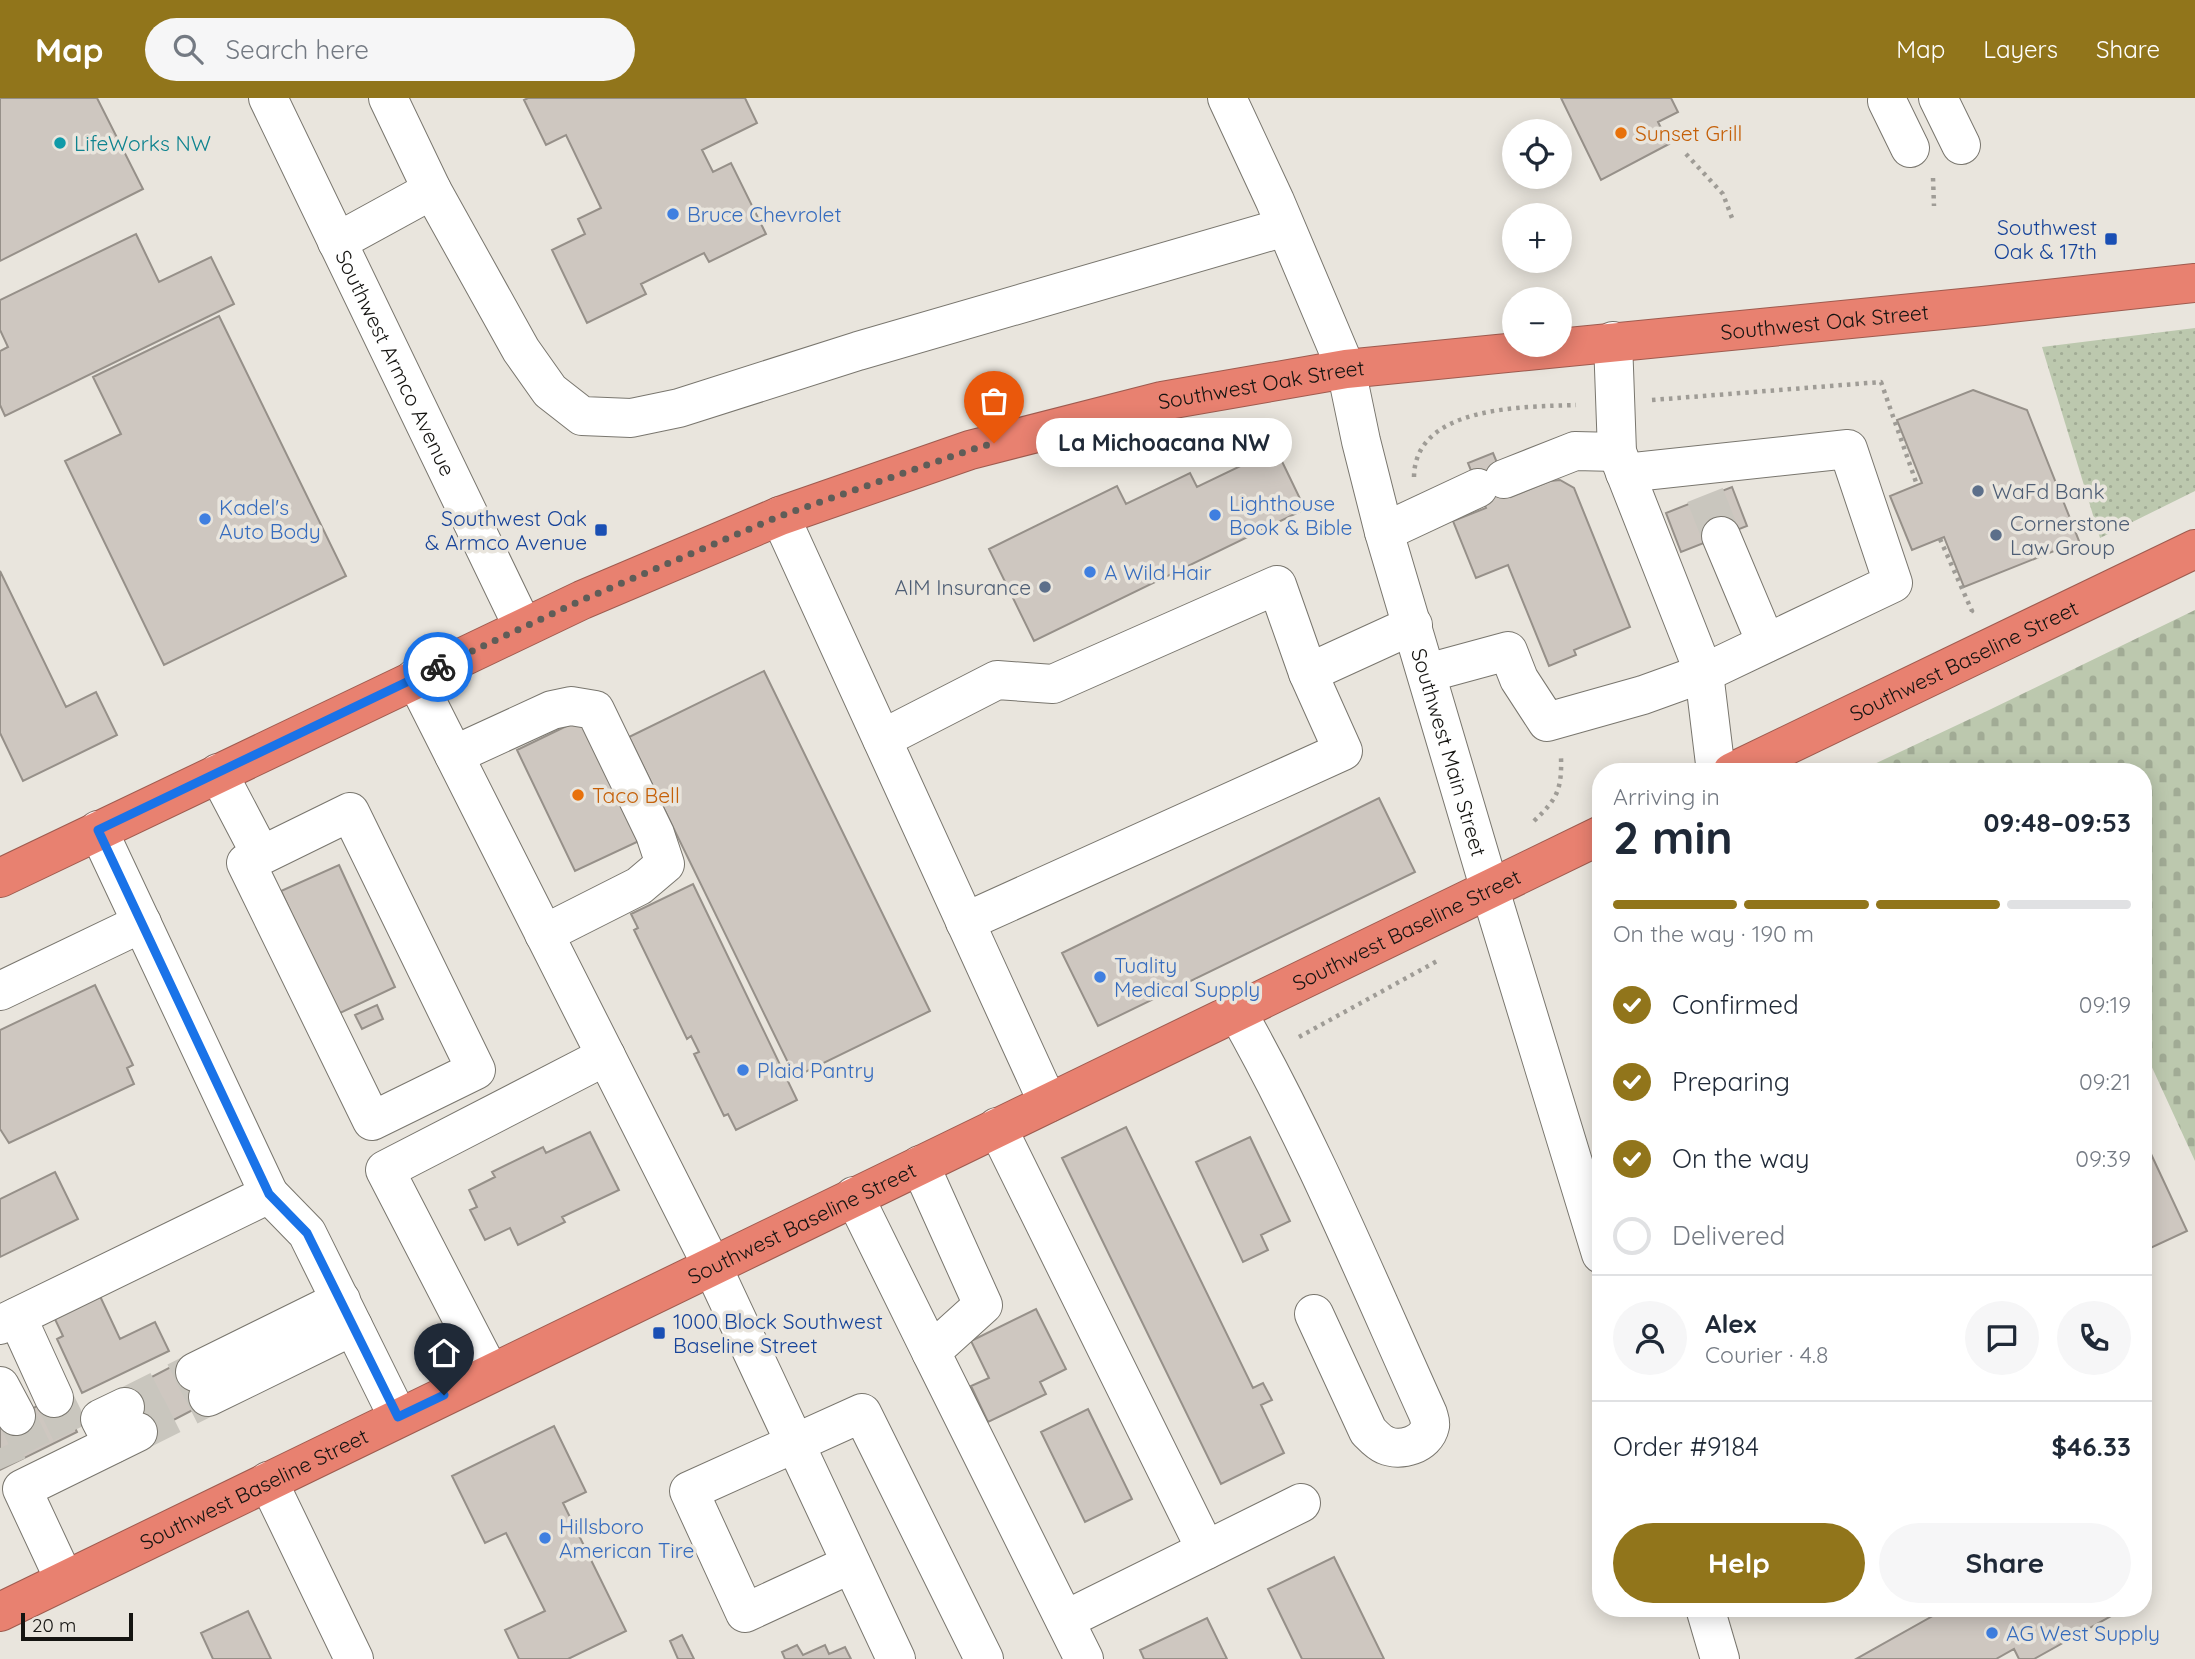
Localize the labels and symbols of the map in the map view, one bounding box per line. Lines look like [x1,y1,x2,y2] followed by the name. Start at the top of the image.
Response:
[1635,120,1742,146] place label: Sunset Grill
[1613,125,1629,141] marker: Sunset Grill
[74,130,211,156] place label: LifeWorks NW
[52,135,68,151] marker: LifeWorks NW
[687,201,842,227] place label: Bruce Chevrolet
[665,206,681,222] marker: Bruce Chevrolet
[1994,214,2097,264] place label: Southwest Oak & 17th
[2103,231,2119,247] marker: Southwest Oak & 17th
[330,246,461,480] street label: Southwest Armco Avenue
[1719,298,1930,345] street label: Southwest Oak Street
[1156,354,1366,414] street label: Southwest Oak Street
[964,371,1024,443] pin
[1036,418,1292,468] callout: La Michoacana NW
[1992,478,2105,504] place label: WaFd Bank
[1970,483,1986,499] marker: WaFd Bank
[1229,490,1352,540] place label: Lighthouse Book & Bible
[219,494,321,544] place label: Kadel's Auto Body
[425,505,587,555] place label: Southwest Oak & Armco Avenue
[1207,507,1223,523] marker: Lighthouse Book & Bible
[2010,510,2130,560] place label: Cornerstone Law Group
[197,511,213,527] marker: Kadel's Auto Body
[593,522,609,538] marker: Southwest Oak & Armco Avenue
[1988,527,2004,543] marker: Cornerstone Law Group
[1104,559,1212,585] place label: A Wild Hair
[1082,564,1098,580] marker: A Wild Hair
[894,574,1031,600] place label: AIM Insurance
[1037,579,1053,595] marker: AIM Insurance
[1845,594,2082,727] street label: Southwest Baseline Street
[403,632,473,702] courier
[1406,645,1492,859] street label: Southwest Main Street
[592,782,680,808] place label: Taco Bell
[570,787,586,803] marker: Taco Bell
[1288,863,1525,996] street label: Southwest Baseline Street
[1114,952,1260,1002] place label: Tuality Medical Supply
[1092,969,1108,985] marker: Tuality Medical Supply
[757,1057,874,1083] place label: Plaid Pantry
[735,1062,751,1078] marker: Plaid Pantry
[683,1157,920,1289] street label: Southwest Baseline Street
[673,1308,883,1358] place label: 1000 Block Southwest Baseline Street
[414,1323,474,1395] pin
[651,1325,667,1341] marker: 1000 Block Southwest Baseline Street
[135,1422,372,1555] street label: Southwest Baseline Street
[559,1513,694,1563] place label: Hillsboro American Tire
[537,1530,553,1546] marker: Hillsboro American Tire
[21,1610,133,1642] scale bar
[2006,1620,2160,1646] place label: AG West Supply
[1984,1625,2000,1641] marker: AG West Supply

